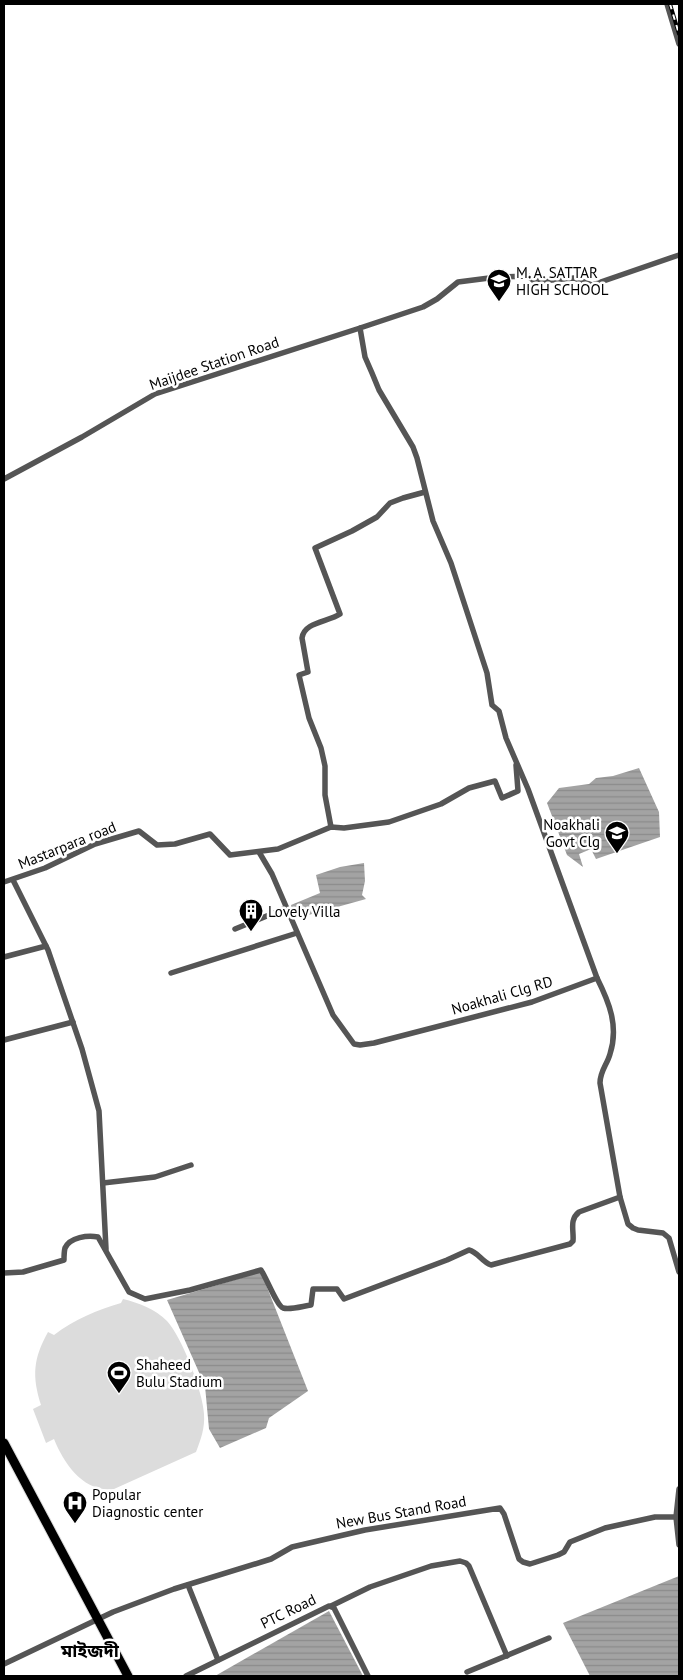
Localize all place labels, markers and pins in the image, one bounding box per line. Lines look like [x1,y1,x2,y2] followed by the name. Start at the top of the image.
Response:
[516,263,609,299] place label: M. A. SATTAR HIGH SCHOOL
[486,268,512,302] school or university icon: M. A. SATTAR HIGH SCHOOL
[543,815,600,851] place label: Noakhali Govt Clg
[604,820,630,854] school or university icon: Noakhali Govt Clg
[238,898,264,932] building icon: Lovely Villa
[268,902,341,921] place label: Lovely Villa
[136,1355,222,1391] place label: Shaheed Bulu Stadium
[106,1360,132,1394] sports icon: Shaheed Bulu Stadium
[92,1485,203,1521] place label: Popular Diagnostic center
[62,1490,88,1524] hospital icon: Popular Diagnostic center

